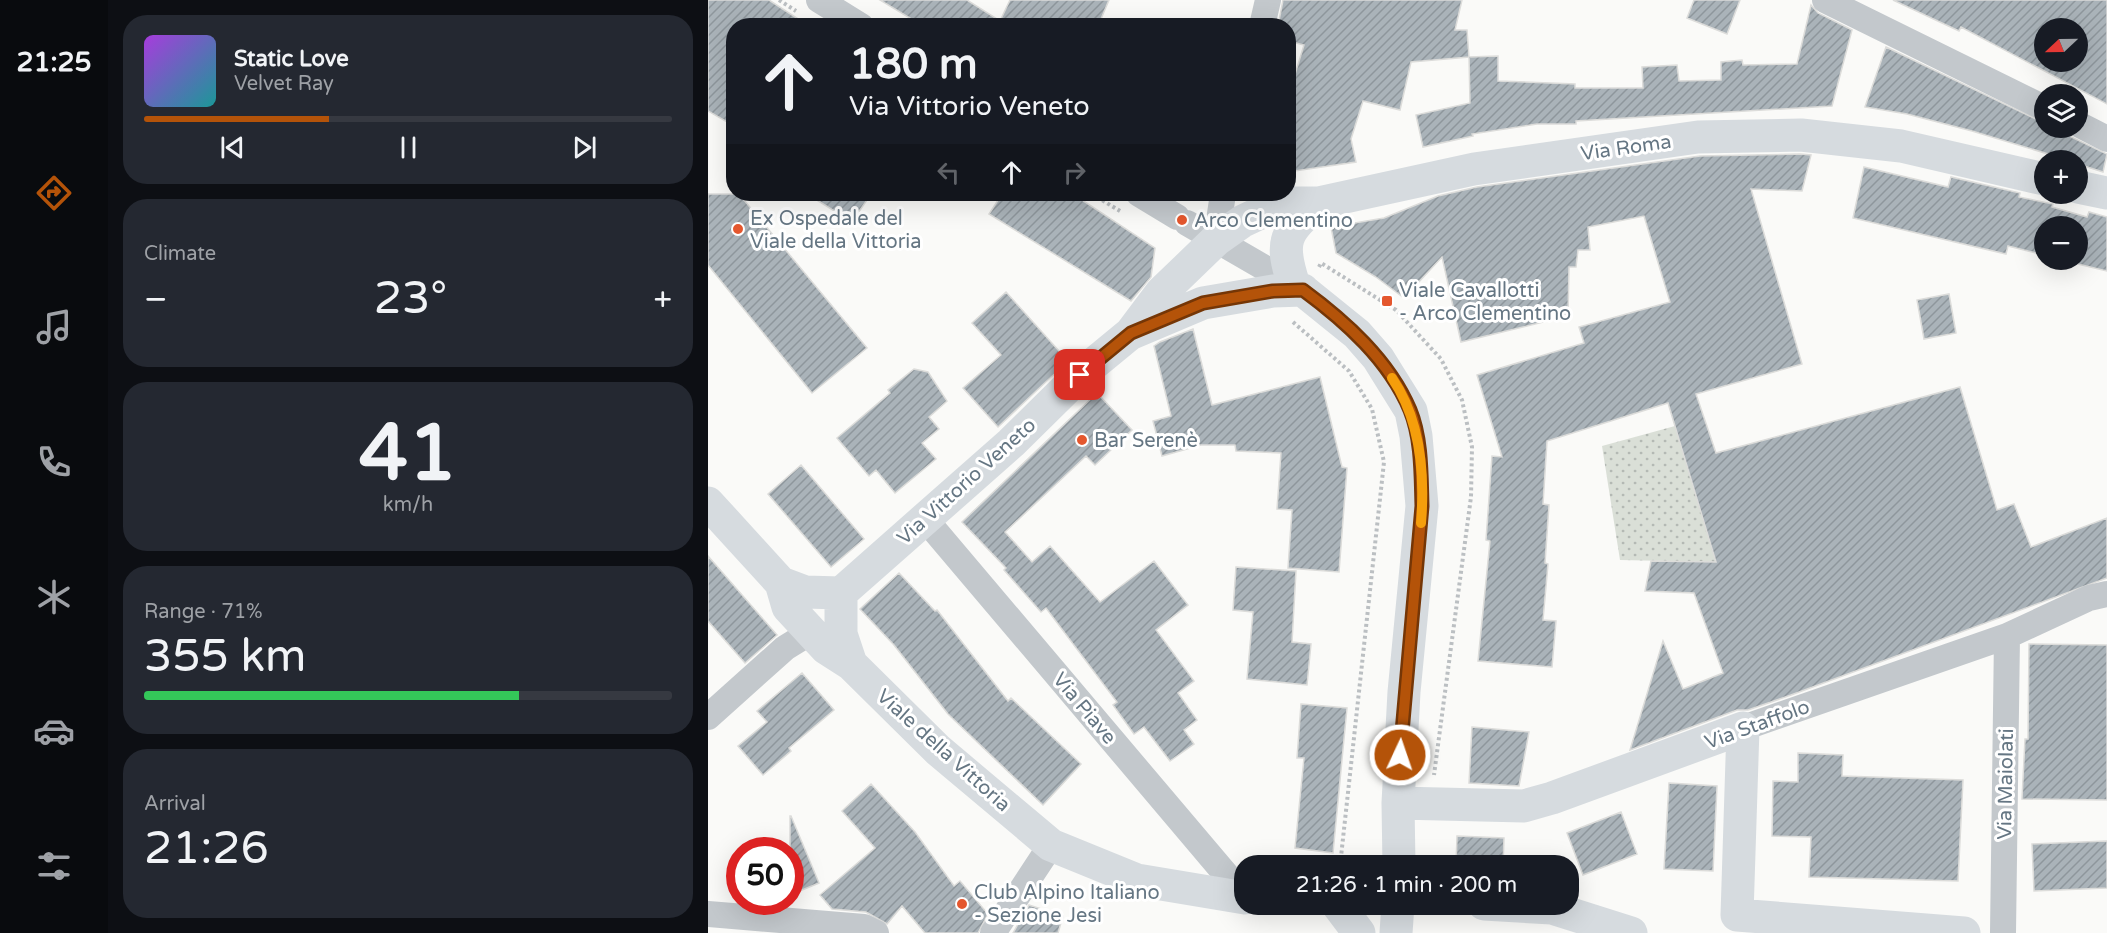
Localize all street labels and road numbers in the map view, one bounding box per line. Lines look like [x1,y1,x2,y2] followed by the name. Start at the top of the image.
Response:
[1579,130,1673,166] street label: Via Roma
[892,413,1041,550] street label: Via Vittorio Veneto
[1047,668,1121,749] street label: Via Piave
[872,684,1015,817] street label: Viale della Vittoria
[1702,695,1813,755] street label: Via Staffolo
[1993,728,2019,840] street label: Via Maiolati

